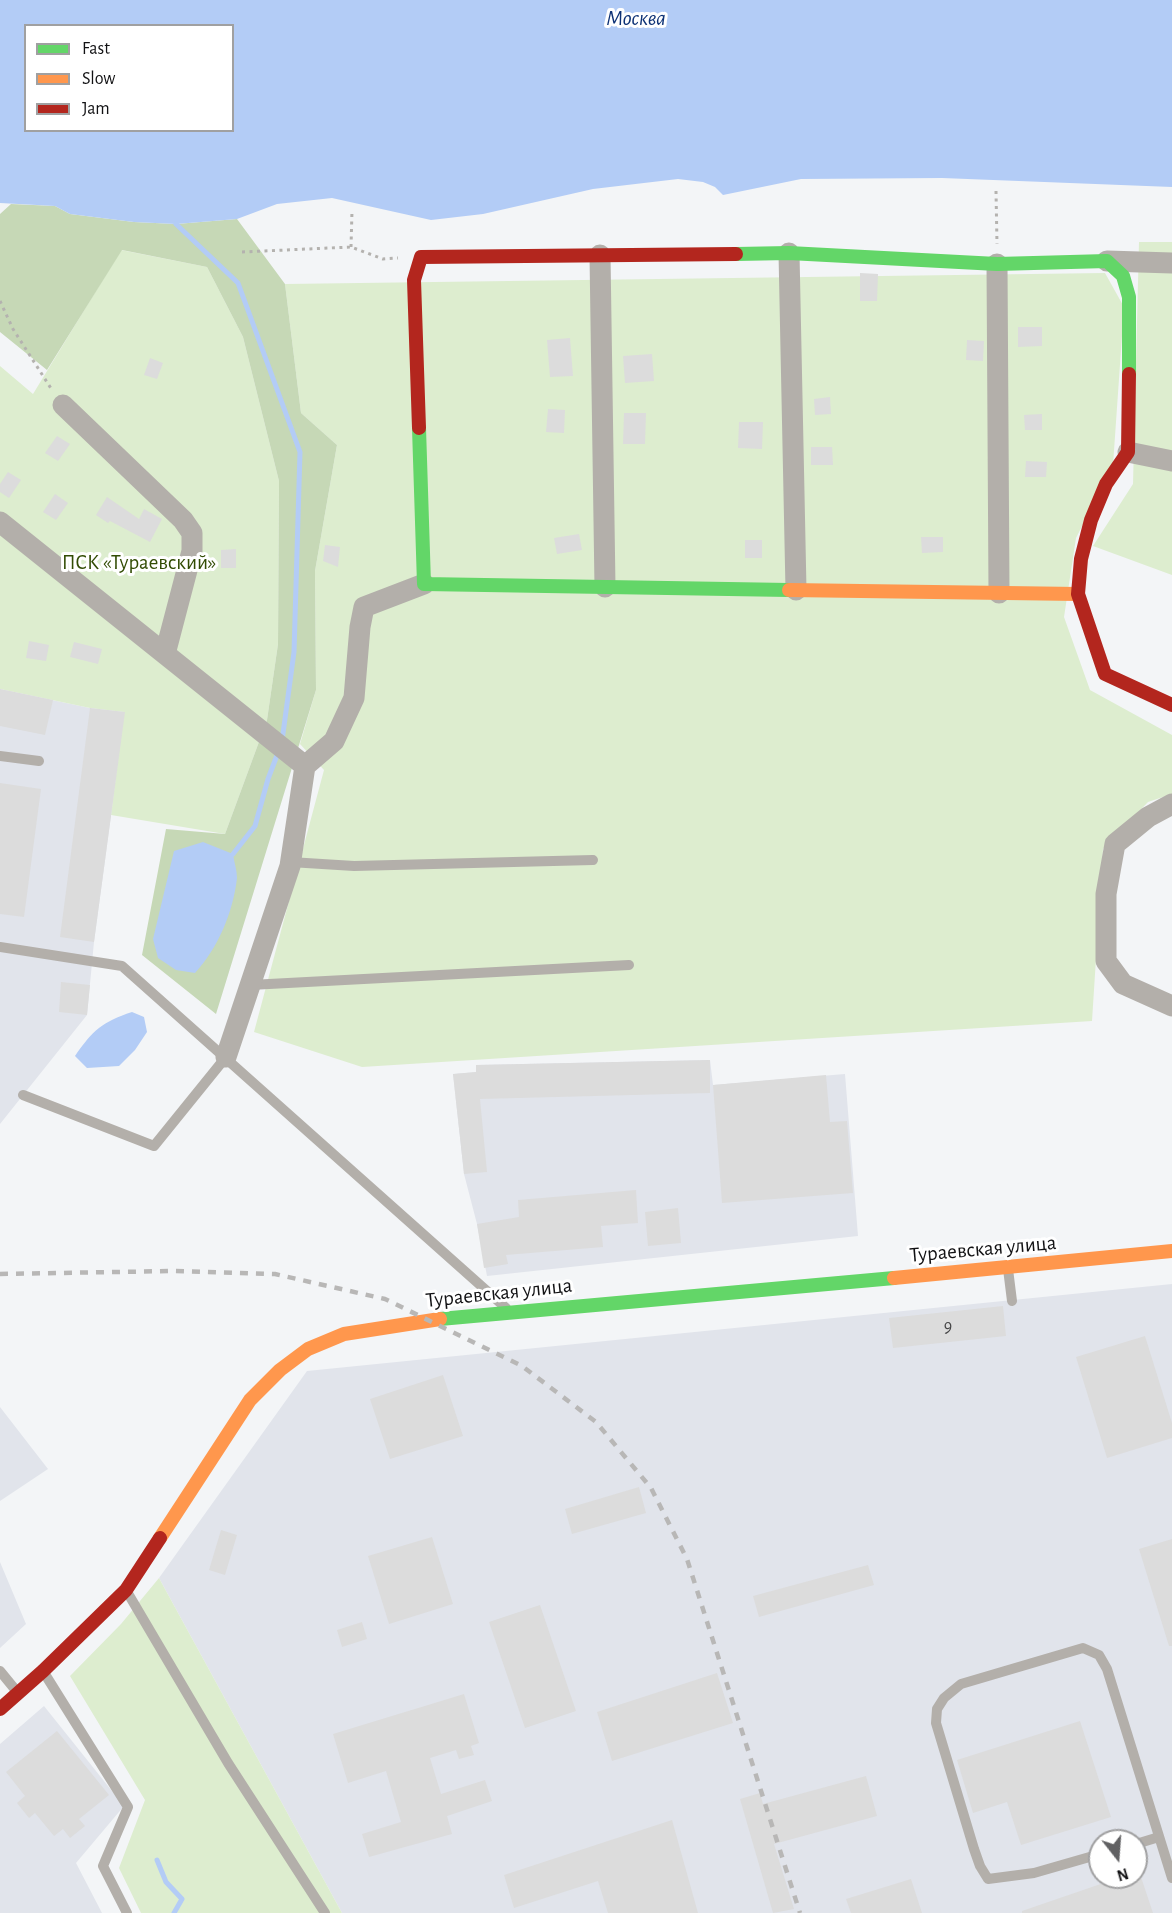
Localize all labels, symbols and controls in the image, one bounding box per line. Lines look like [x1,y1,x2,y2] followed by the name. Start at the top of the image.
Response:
[606,5,666,31] water label: Москва
[24,24,234,132] legend
[82,40,110,58] text: Fast
[82,70,115,88] text: Slow
[82,100,110,118] text: Jam
[62,550,216,576] park label: ПСК «Тураевский»
[909,1230,1057,1268] street label: Тураевская улица
[424,1273,574,1313] street label: Тураевская улица
[944,1316,952,1338] house number: 9
[1088,1829,1148,1889] north arrow
[1115,1865,1130,1884] text: N

